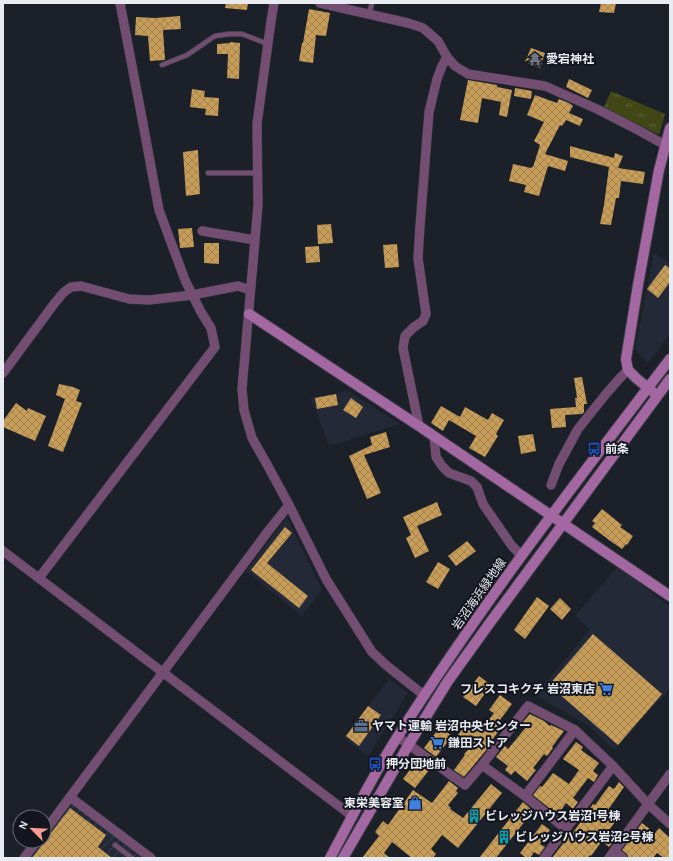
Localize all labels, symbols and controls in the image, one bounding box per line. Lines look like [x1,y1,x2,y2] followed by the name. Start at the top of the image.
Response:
[527,51,543,67] temple icon: 愛宕神社
[546,52,594,66] place label: 愛宕神社
[586,441,602,457] bus stop icon: 前条
[605,442,629,456] place label: 前条
[449,556,509,632] street label: 岩沼海浜緑地線
[598,681,614,697] supermarket icon: フレスコキクチ 岩沼東店
[460,682,595,696] place label: フレスコキクチ 岩沼東店
[353,718,369,734] office icon: ヤマト運輸 岩沼中央センター
[372,719,531,733] place label: ヤマト運輸 岩沼中央センター
[429,735,445,751] supermarket icon: 鎌田ストア
[448,736,508,750] place label: 鎌田ストア
[367,756,383,772] bus stop icon: 押分団地前
[386,757,446,771] place label: 押分団地前
[407,795,423,811] shop icon: 東栄美容室
[344,796,404,810] place label: 東栄美容室
[466,808,482,824] building icon: ビレッジハウス岩沼1号棟
[12,809,52,849] north arrow
[485,809,621,823] place label: ビレッジハウス岩沼1号棟
[16,819,31,831] text: N
[496,829,512,845] building icon: ビレッジハウス岩沼2号棟
[515,830,654,844] place label: ビレッジハウス岩沼2号棟

